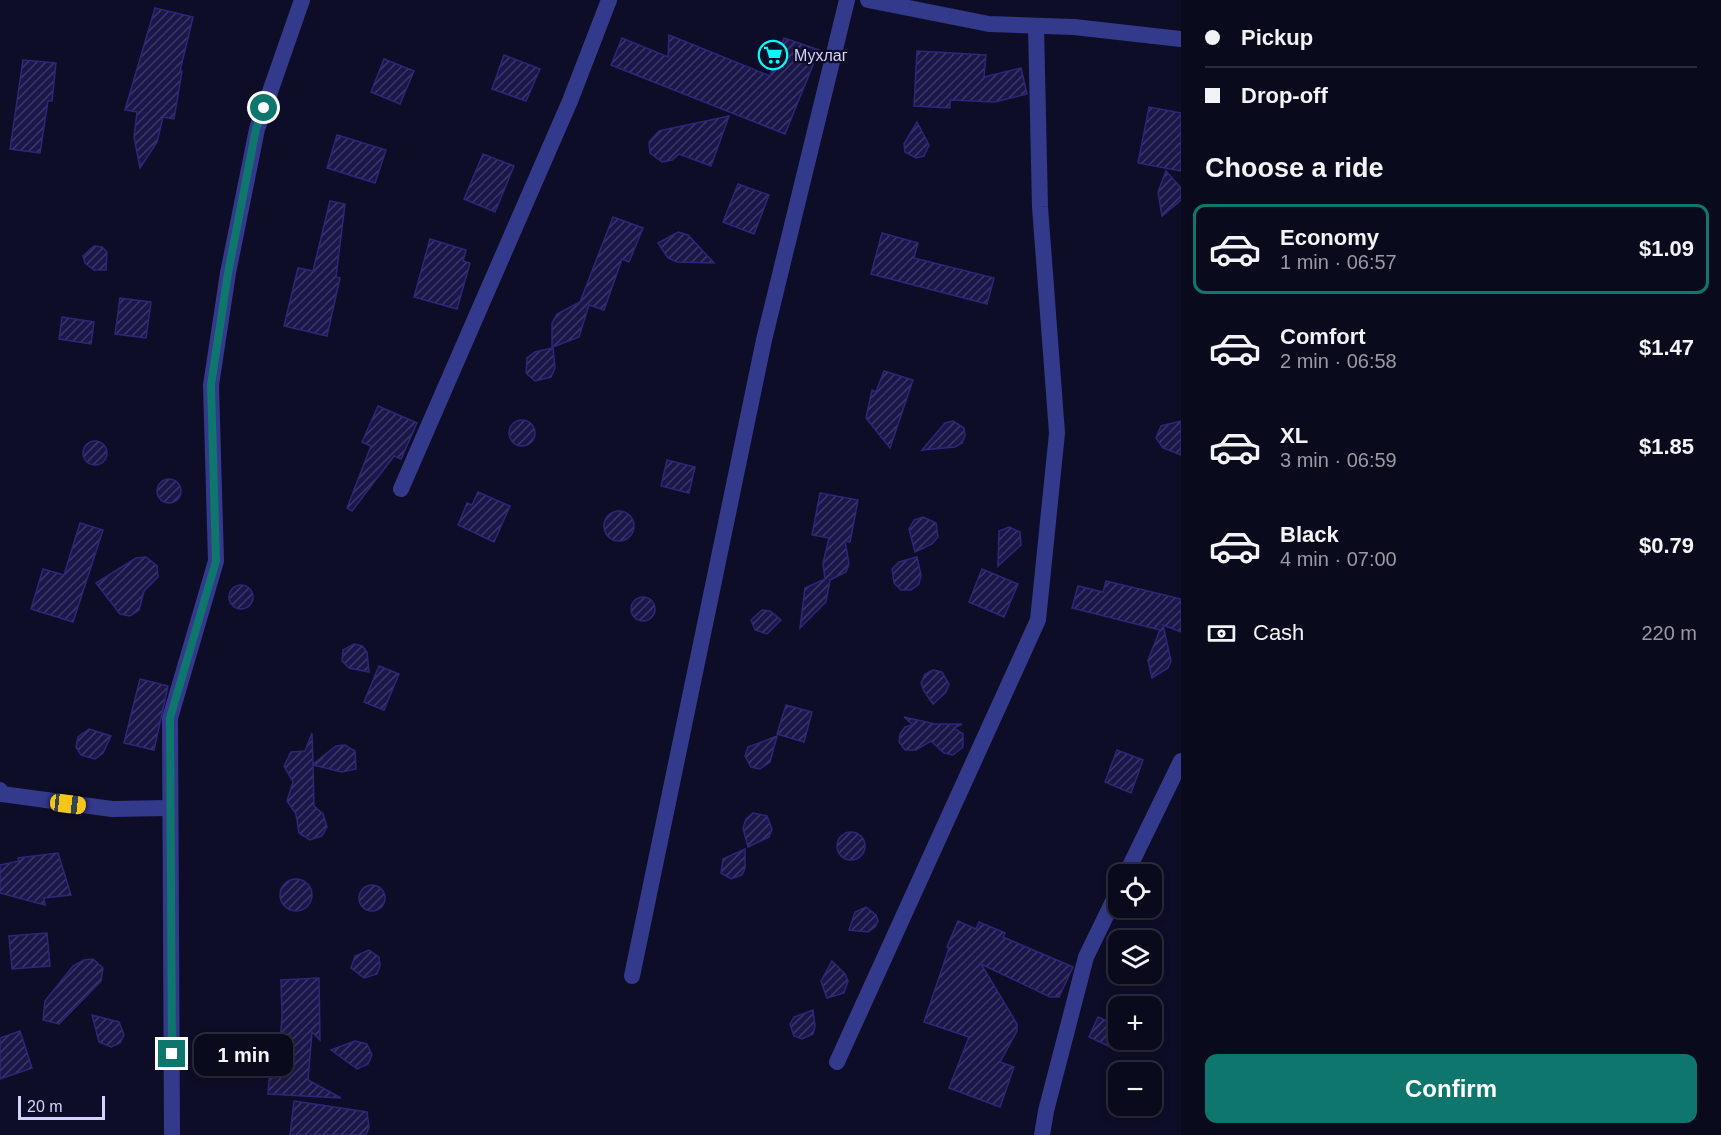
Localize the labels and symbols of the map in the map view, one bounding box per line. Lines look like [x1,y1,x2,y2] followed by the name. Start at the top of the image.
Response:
[757,39,789,71] supermarket icon: Мухлаг
[794,47,848,64] place label: Мухлаг
[250,94,277,121] route start
[49,793,87,815] car
[193,1033,292,1075] callout: 1 min
[158,1040,185,1067] route end
[18,1093,105,1120] scale bar

